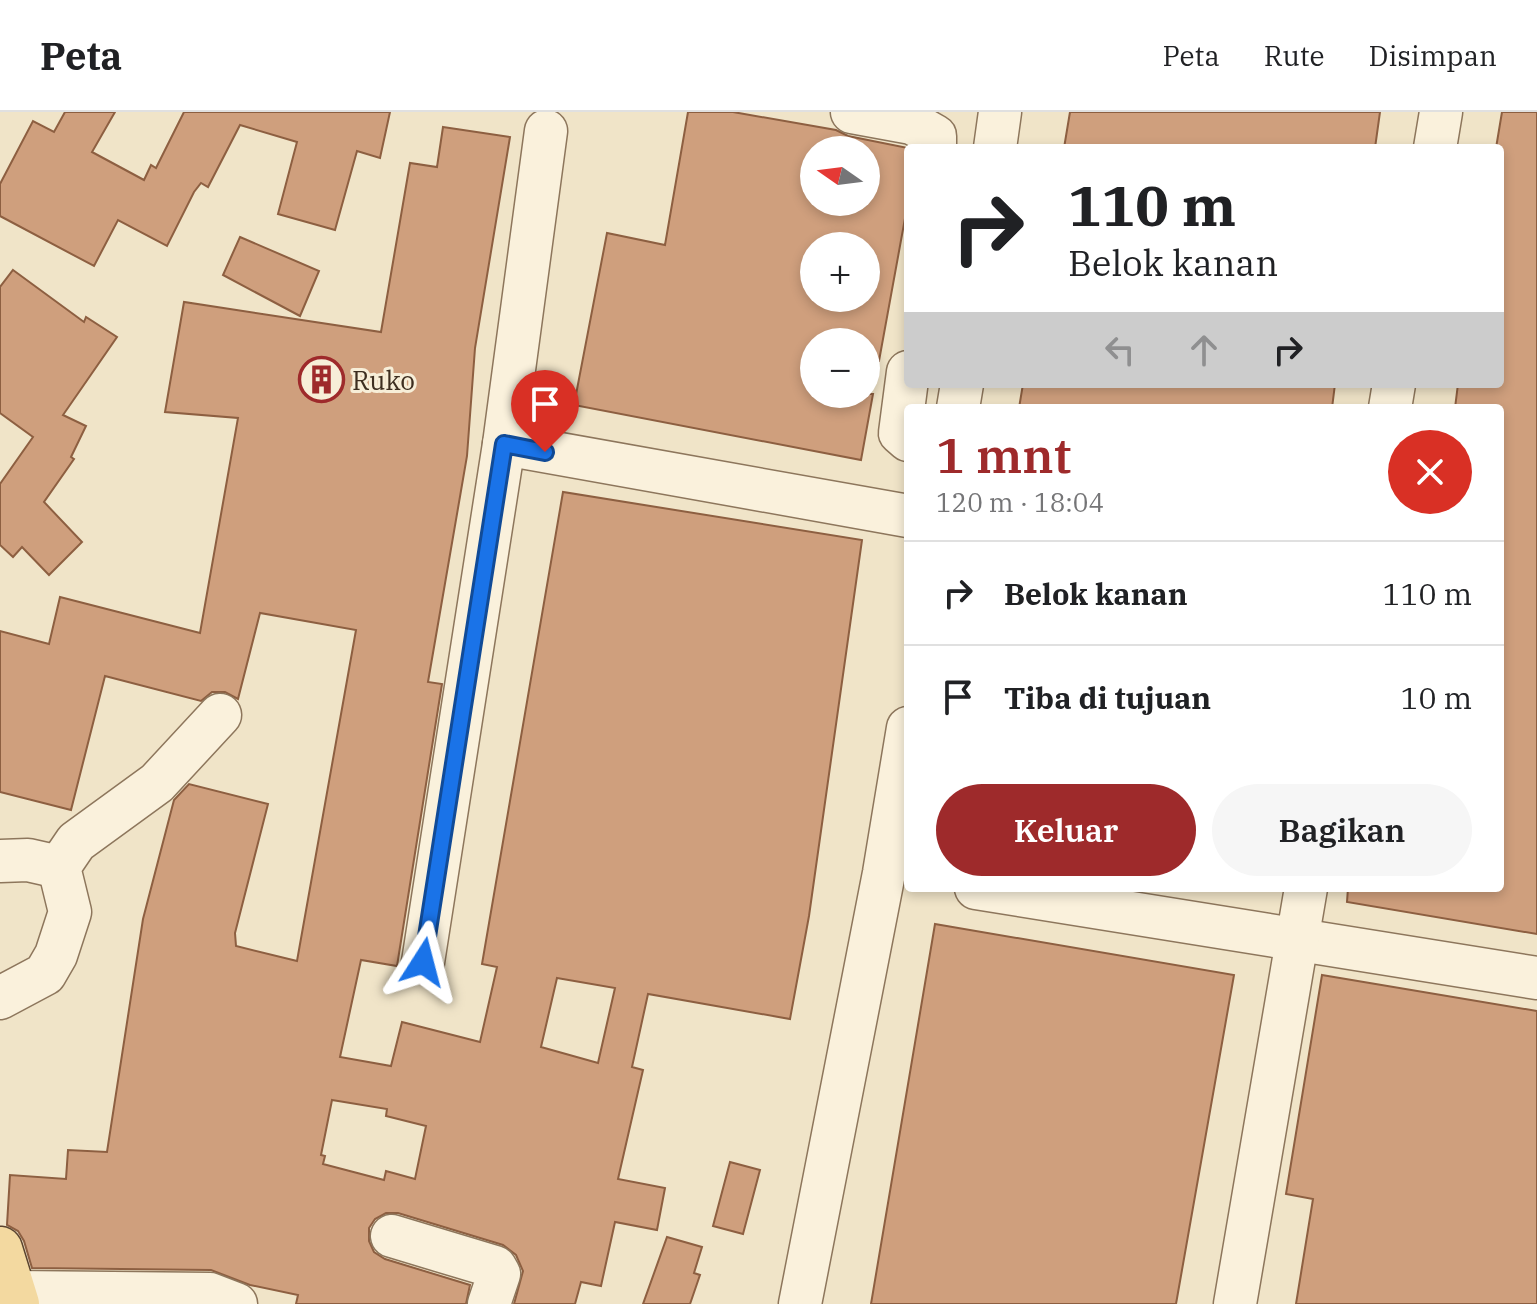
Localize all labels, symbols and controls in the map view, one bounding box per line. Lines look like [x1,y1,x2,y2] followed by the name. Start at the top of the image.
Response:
[40,31,122,80] text: Peta
[1163,37,1220,74] text: Peta
[1264,37,1325,74] text: Rute
[1369,37,1497,74] text: Disimpan
[800,136,880,216] north arrow
[800,136,880,408] map controls
[1068,169,1236,241] text: 110 m
[936,176,1040,280] icon: right
[800,232,880,312] button: +
[1068,239,1278,286] text: Belok kanan
[800,328,880,408] button: −
[1098,328,1142,372] icon: left
[1182,328,1226,372] icon: ahead
[1266,328,1310,372] icon: right
[297,356,345,404] building icon: Ruko
[352,363,415,397] place label: Ruko
[511,370,579,452] pin
[523,382,567,426] icon: arrive
[936,424,1071,486] text: 1 mnt
[1388,430,1472,514] button: close
[936,485,1104,519] text: 120 m · 18:04
[936,571,980,615] icon: right
[1004,574,1188,613] text: Belok kanan
[1382,574,1472,613] text: 110 m
[936,675,980,719] icon: arrive
[1004,678,1211,717] text: Tiba di tujuan
[1400,678,1472,717] text: 10 m
[936,784,1196,876] button: Keluar
[1212,784,1472,876] button: Bagikan
[381,920,465,1004] position arrow

